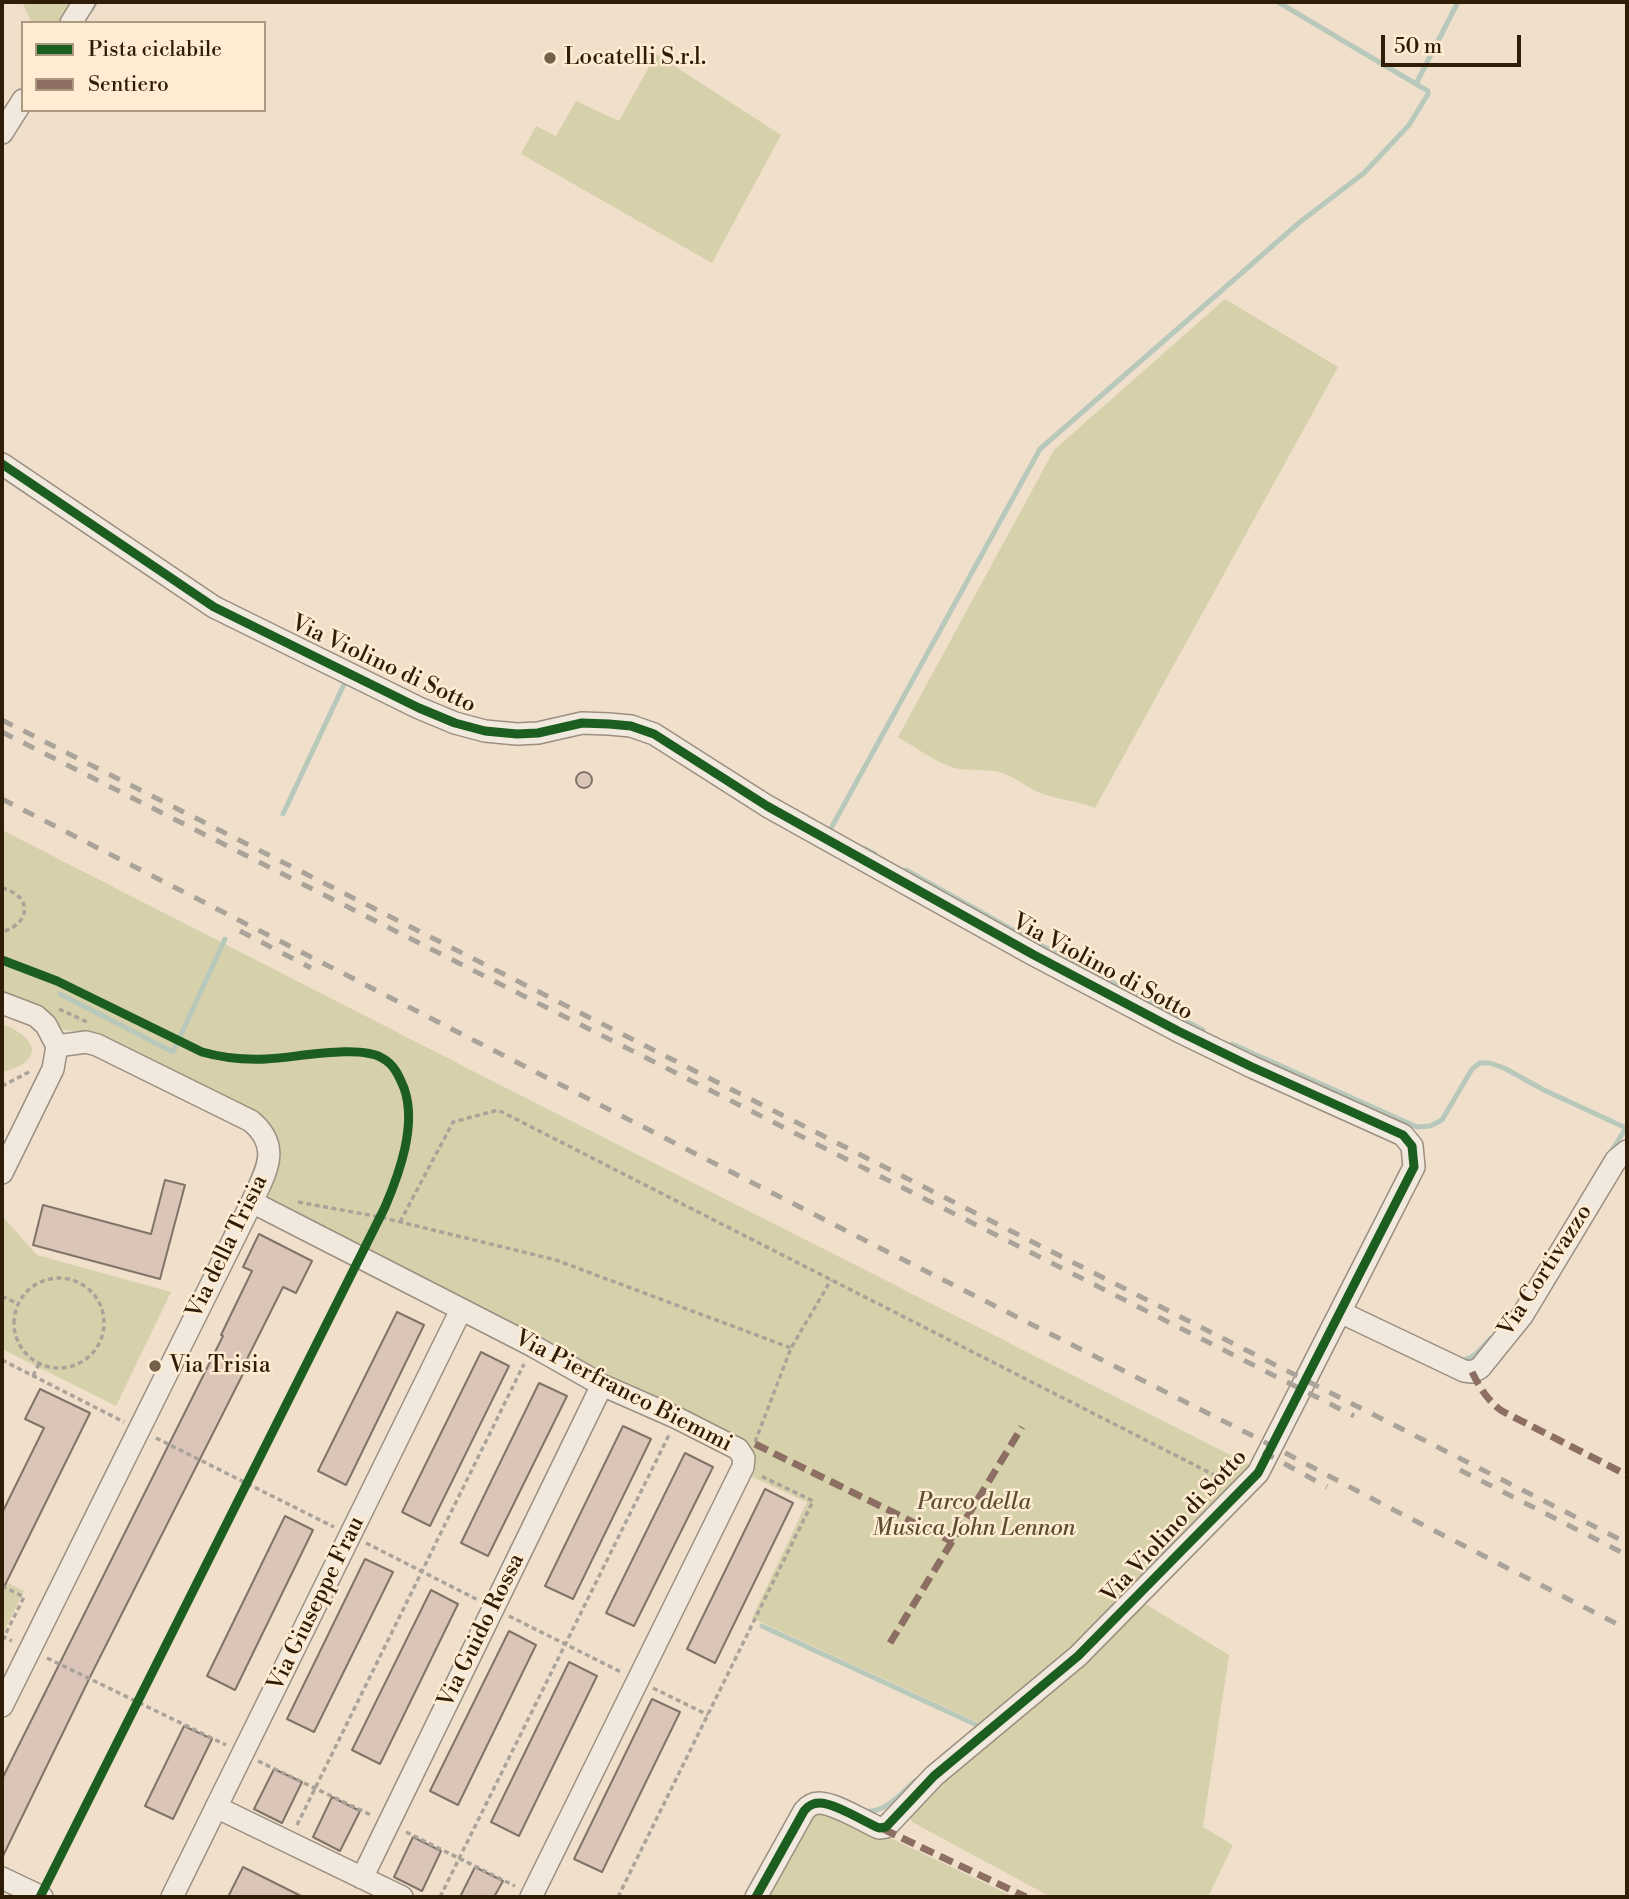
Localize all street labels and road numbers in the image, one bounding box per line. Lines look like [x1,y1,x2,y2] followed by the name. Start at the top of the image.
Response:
[286,610,480,720] street label: Via Violino di Sotto
[1007,909,1197,1027] street label: Via Violino di Sotto
[181,1171,275,1323] street label: Via della Trisia
[1493,1200,1599,1342] street label: Via Cortivazzo
[510,1325,736,1459] street label: Via Pierfranco Biemmi
[1096,1444,1254,1610] street label: Via Violino di Sotto
[263,1512,371,1696] street label: Via Giuseppe Frau
[433,1549,531,1713] street label: Via Guido Rossa

